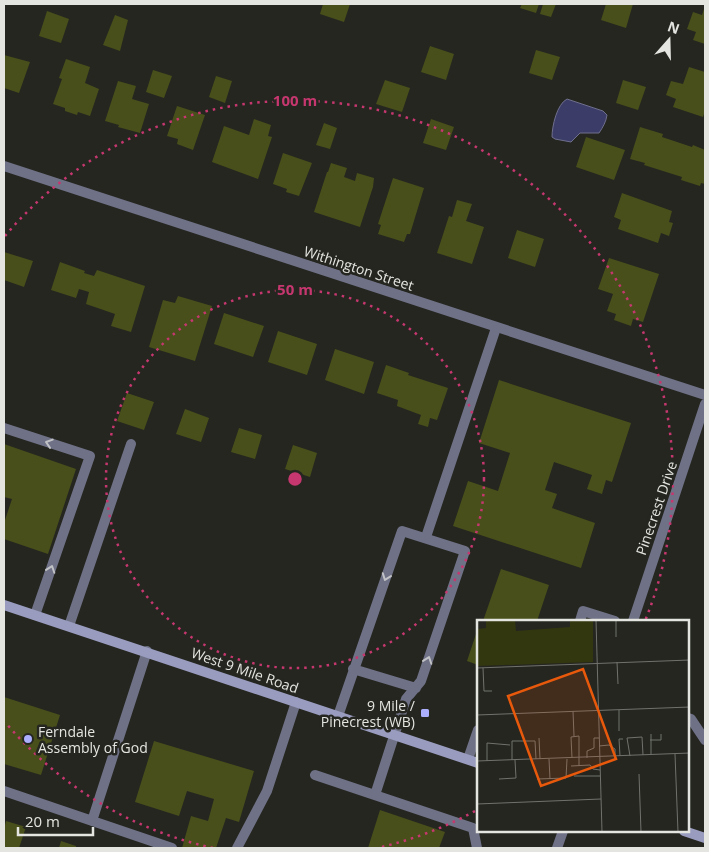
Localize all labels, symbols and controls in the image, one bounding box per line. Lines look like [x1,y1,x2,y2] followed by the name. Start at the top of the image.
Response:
[644,15,694,65] north arrow
[665,16,682,38] text: N
[273,90,317,110] text: 100 m
[302,241,416,295] street label: Withington Street
[277,279,313,299] text: 50 m
[45,438,53,448] one-way arrow
[631,458,681,558] street label: Pinecrest Drive
[286,470,304,488] centre of rings
[46,566,56,574] one-way arrow
[382,572,392,581] one-way arrow
[477,620,689,832] inset map
[189,643,301,697] street label: West 9 Mile Road
[422,656,432,664] one-way arrow
[321,696,415,731] place label: 9 Mile / Pinecrest (WB)
[419,707,431,719] marker: 9 Mile / Pinecrest (WB)
[38,722,148,757] place label: Ferndale Assembly of God
[22,733,34,745] marker: Ferndale Assembly of God
[18,804,92,836] scale bar
[25,811,60,831] text: 20 m

